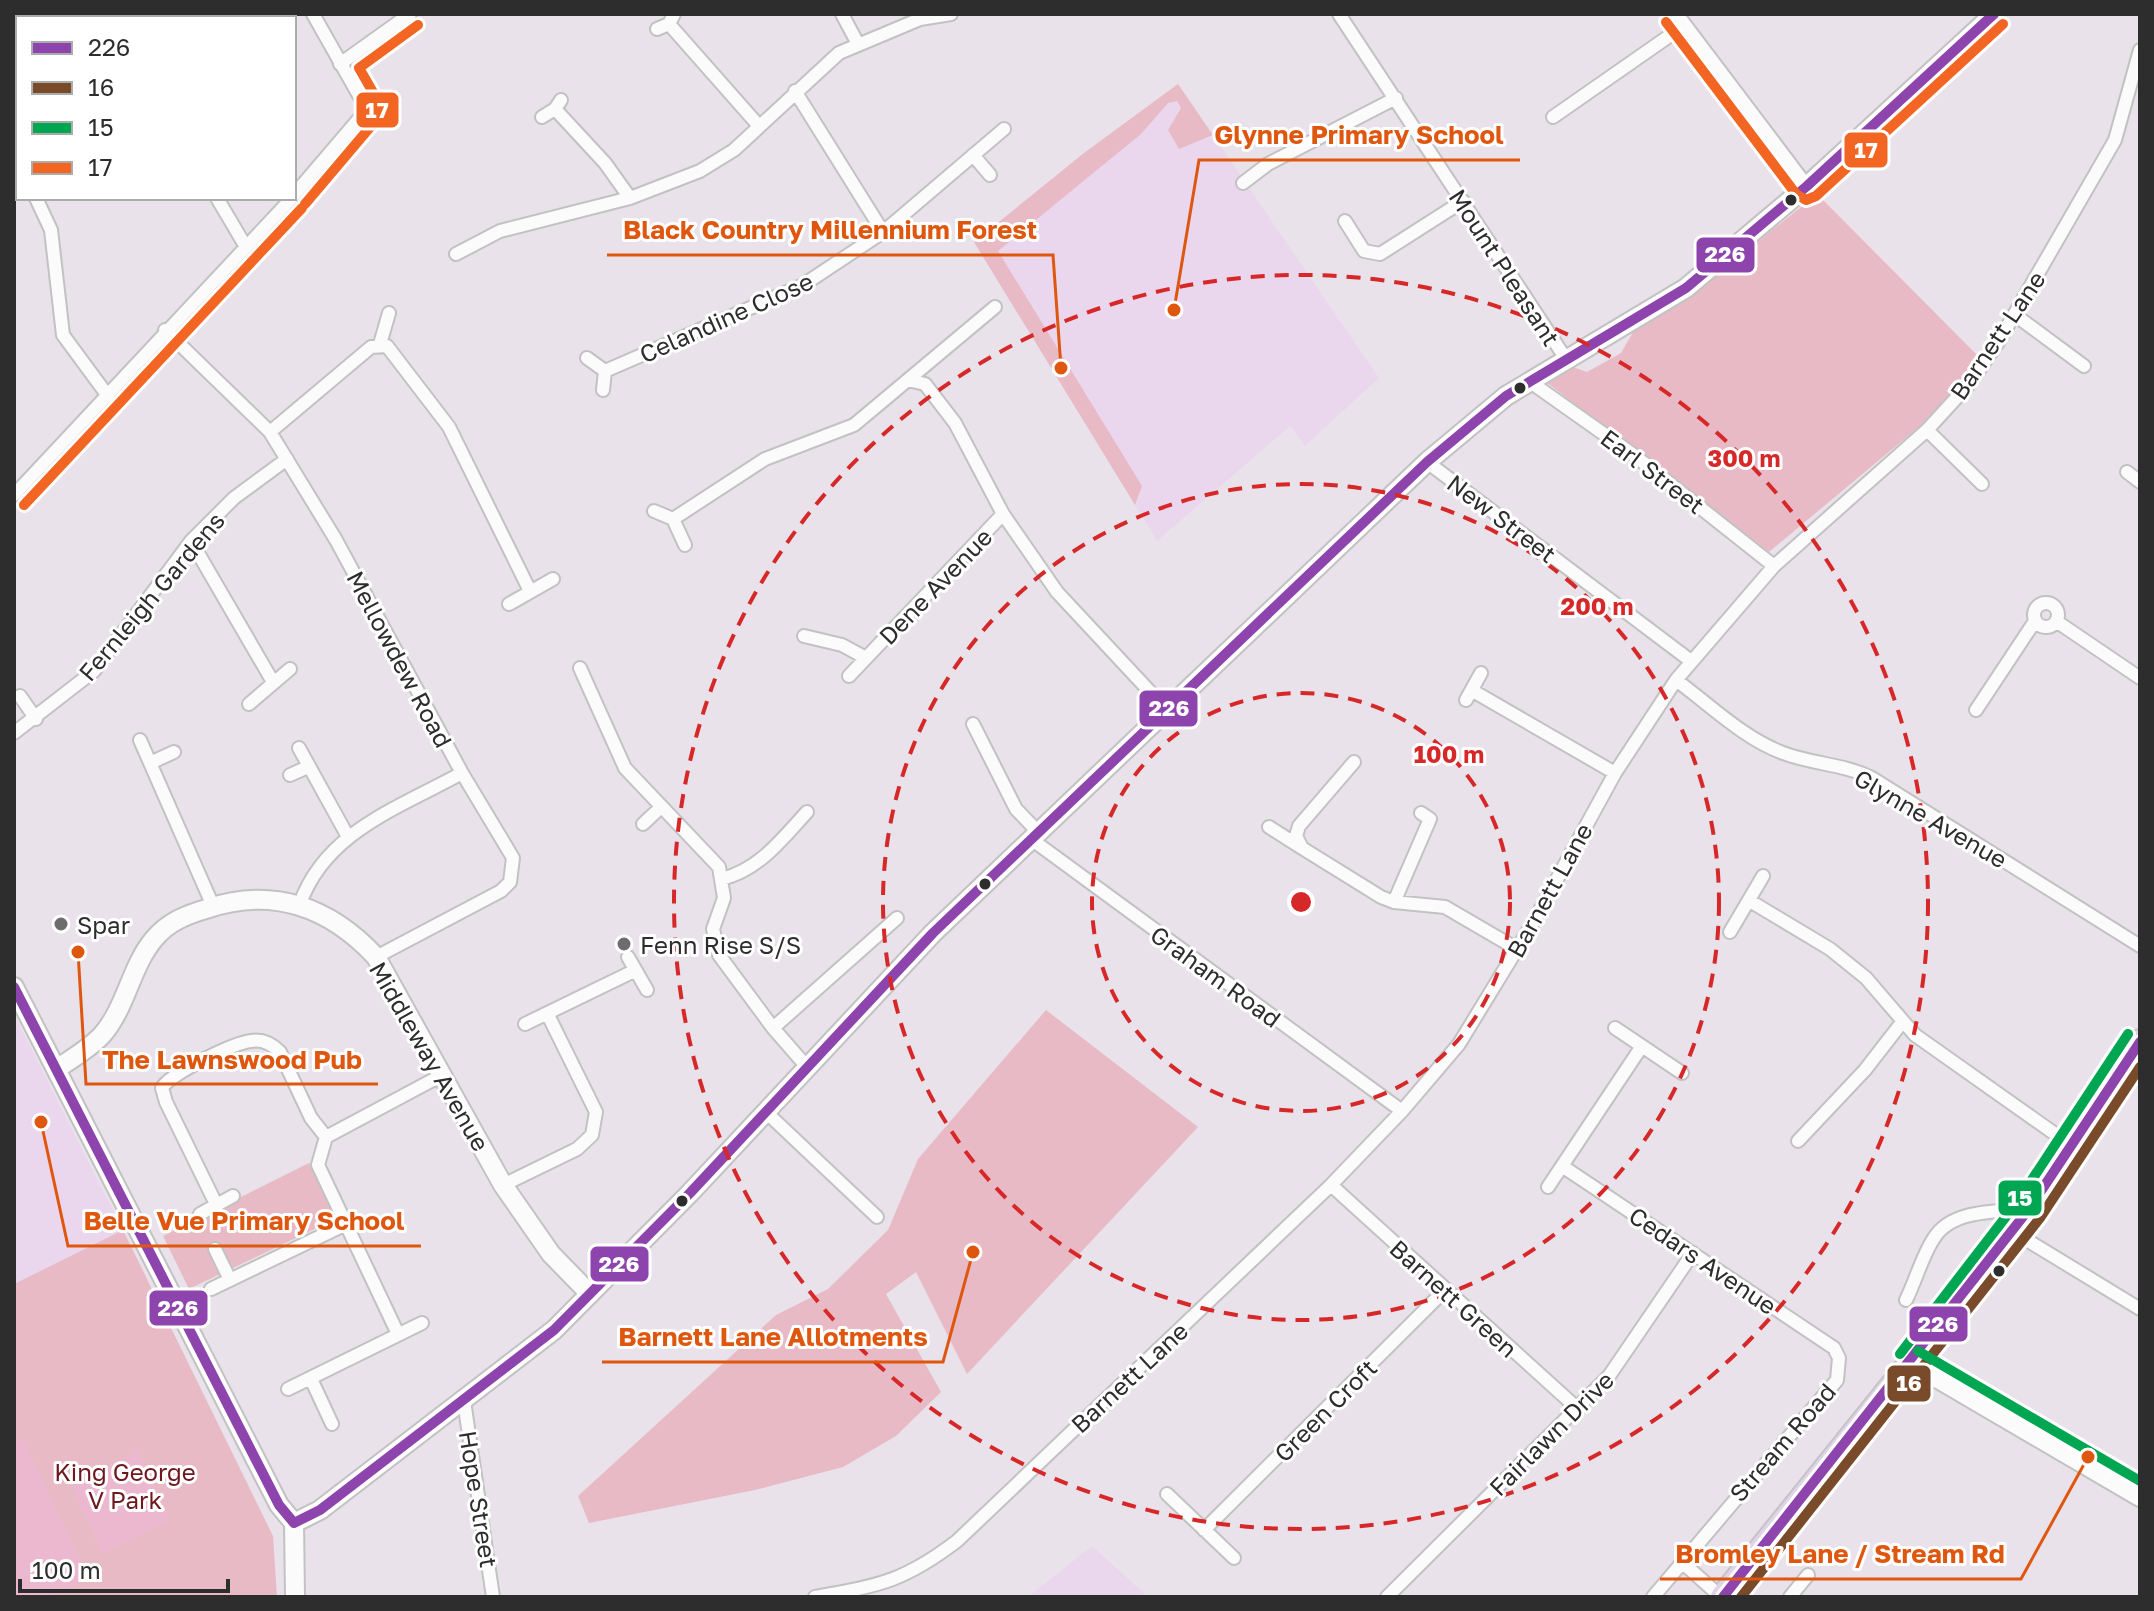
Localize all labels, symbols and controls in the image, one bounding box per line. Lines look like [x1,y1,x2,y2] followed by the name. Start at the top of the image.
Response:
[16,16,296,200] legend
[88,32,130,61] text: 226
[88,72,114,101] text: 16
[355,91,400,129] line badge: 17
[365,96,389,123] text: 17
[1199,110,1520,160] callout: Glynne Primary School
[88,112,114,141] text: 15
[1214,119,1504,150] text: Glynne Primary School
[1843,131,1889,169] line badge: 17
[1854,136,1878,163] text: 17
[88,152,112,181] text: 17
[1444,183,1566,351] street label: Mount Pleasant
[1783,192,1799,208] unlabelled marker
[607,205,1053,255] callout: Black Country Millennium Forest
[623,214,1037,245] text: Black Country Millennium Forest
[1695,236,1756,274] line badge: 226
[1705,240,1745,267] text: 226
[1943,265,2051,405] street label: Barnett Lane
[635,266,817,368] street label: Celandine Close
[1512,380,1528,396] unlabelled marker
[1596,423,1710,519] street label: Earl Street
[1708,443,1780,472] text: 300 m
[1442,468,1562,568] street label: New Street
[72,506,230,686] street label: Fernleigh Gardens
[872,522,998,650] street label: Dene Avenue
[341,566,459,752] street label: Mellowdew Road
[1561,591,1633,620] text: 200 m
[1138,689,1199,728] line badge: 226
[1149,694,1189,721] text: 226
[1414,739,1484,768] text: 100 m
[1849,763,2013,873] street label: Glynne Avenue
[1500,818,1598,962] street label: Barnett Lane
[977,876,993,892] unlabelled marker
[1287,888,1315,916] centre of rings
[77,910,130,939] place label: Spar
[52,915,70,933] marker: Spar
[1145,919,1287,1033] street label: Graham Road
[640,930,801,959] place label: Fenn Rise S/S
[615,935,633,953] marker: Fenn Rise S/S
[364,956,496,1156] street label: Middleway Avenue
[86,1034,378,1084] callout: The Lawnswood Pub
[102,1044,362,1075] text: The Lawnswood Pub
[1997,1179,2043,1217] line badge: 15
[2008,1184,2032,1211] text: 15
[674,1193,690,1209] unlabelled marker
[68,1196,421,1246] callout: Belle Vue Primary School
[1624,1200,1782,1320] street label: Cedars Avenue
[83,1205,405,1236] text: Belle Vue Primary School
[1384,1233,1524,1363] street label: Barnett Green
[589,1245,650,1283] line badge: 226
[599,1250,639,1277] text: 226
[1991,1263,2007,1279] unlabelled marker
[148,1289,209,1327] line badge: 226
[158,1294,198,1321] text: 226
[1908,1305,1969,1343] line badge: 226
[1918,1310,1958,1337] text: 226
[602,1312,943,1362] callout: Barnett Lane Allotments
[1065,1316,1193,1438] street label: Barnett Lane
[618,1321,928,1352] text: Barnett Lane Allotments
[1268,1353,1382,1467] street label: Green Croft
[1886,1364,1932,1403] line badge: 16
[1483,1365,1619,1501] street label: Fairlawn Drive
[1896,1369,1922,1396] text: 16
[1723,1377,1841,1507] street label: Stream Road
[454,1428,504,1570] street label: Hope Street
[54,1457,196,1514] park label: King George V Park
[1660,1529,2021,1579] callout: Bromley Lane / Stream Rd
[1675,1538,2005,1569] text: Bromley Lane / Stream Rd
[20,1543,228,1593] scale bar
[32,1555,101,1584] text: 100 m

